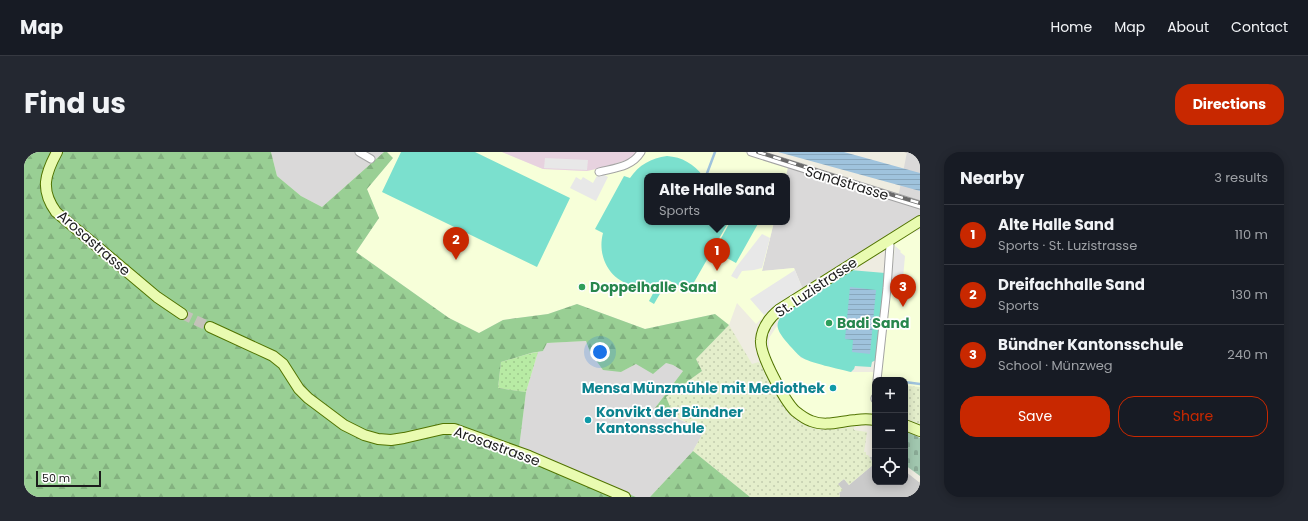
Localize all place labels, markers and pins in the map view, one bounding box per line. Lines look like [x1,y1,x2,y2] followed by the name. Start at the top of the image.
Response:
[443,227,469,260] pin: 2
[704,238,730,271] pin: 1
[890,274,916,307] pin: 3
[590,277,717,297] place label: Doppelhalle Sand
[577,282,587,292] marker: Doppelhalle Sand
[837,313,909,333] place label: Badi Sand
[824,318,834,328] marker: Badi Sand
[582,378,825,398] place label: Mensa Münzmühle mit Mediothek
[828,383,838,393] marker: Mensa Münzmühle mit Mediothek
[596,402,743,438] place label: Konvikt der Bündner Kantonsschule
[583,415,593,425] marker: Konvikt der Bündner Kantonsschule

